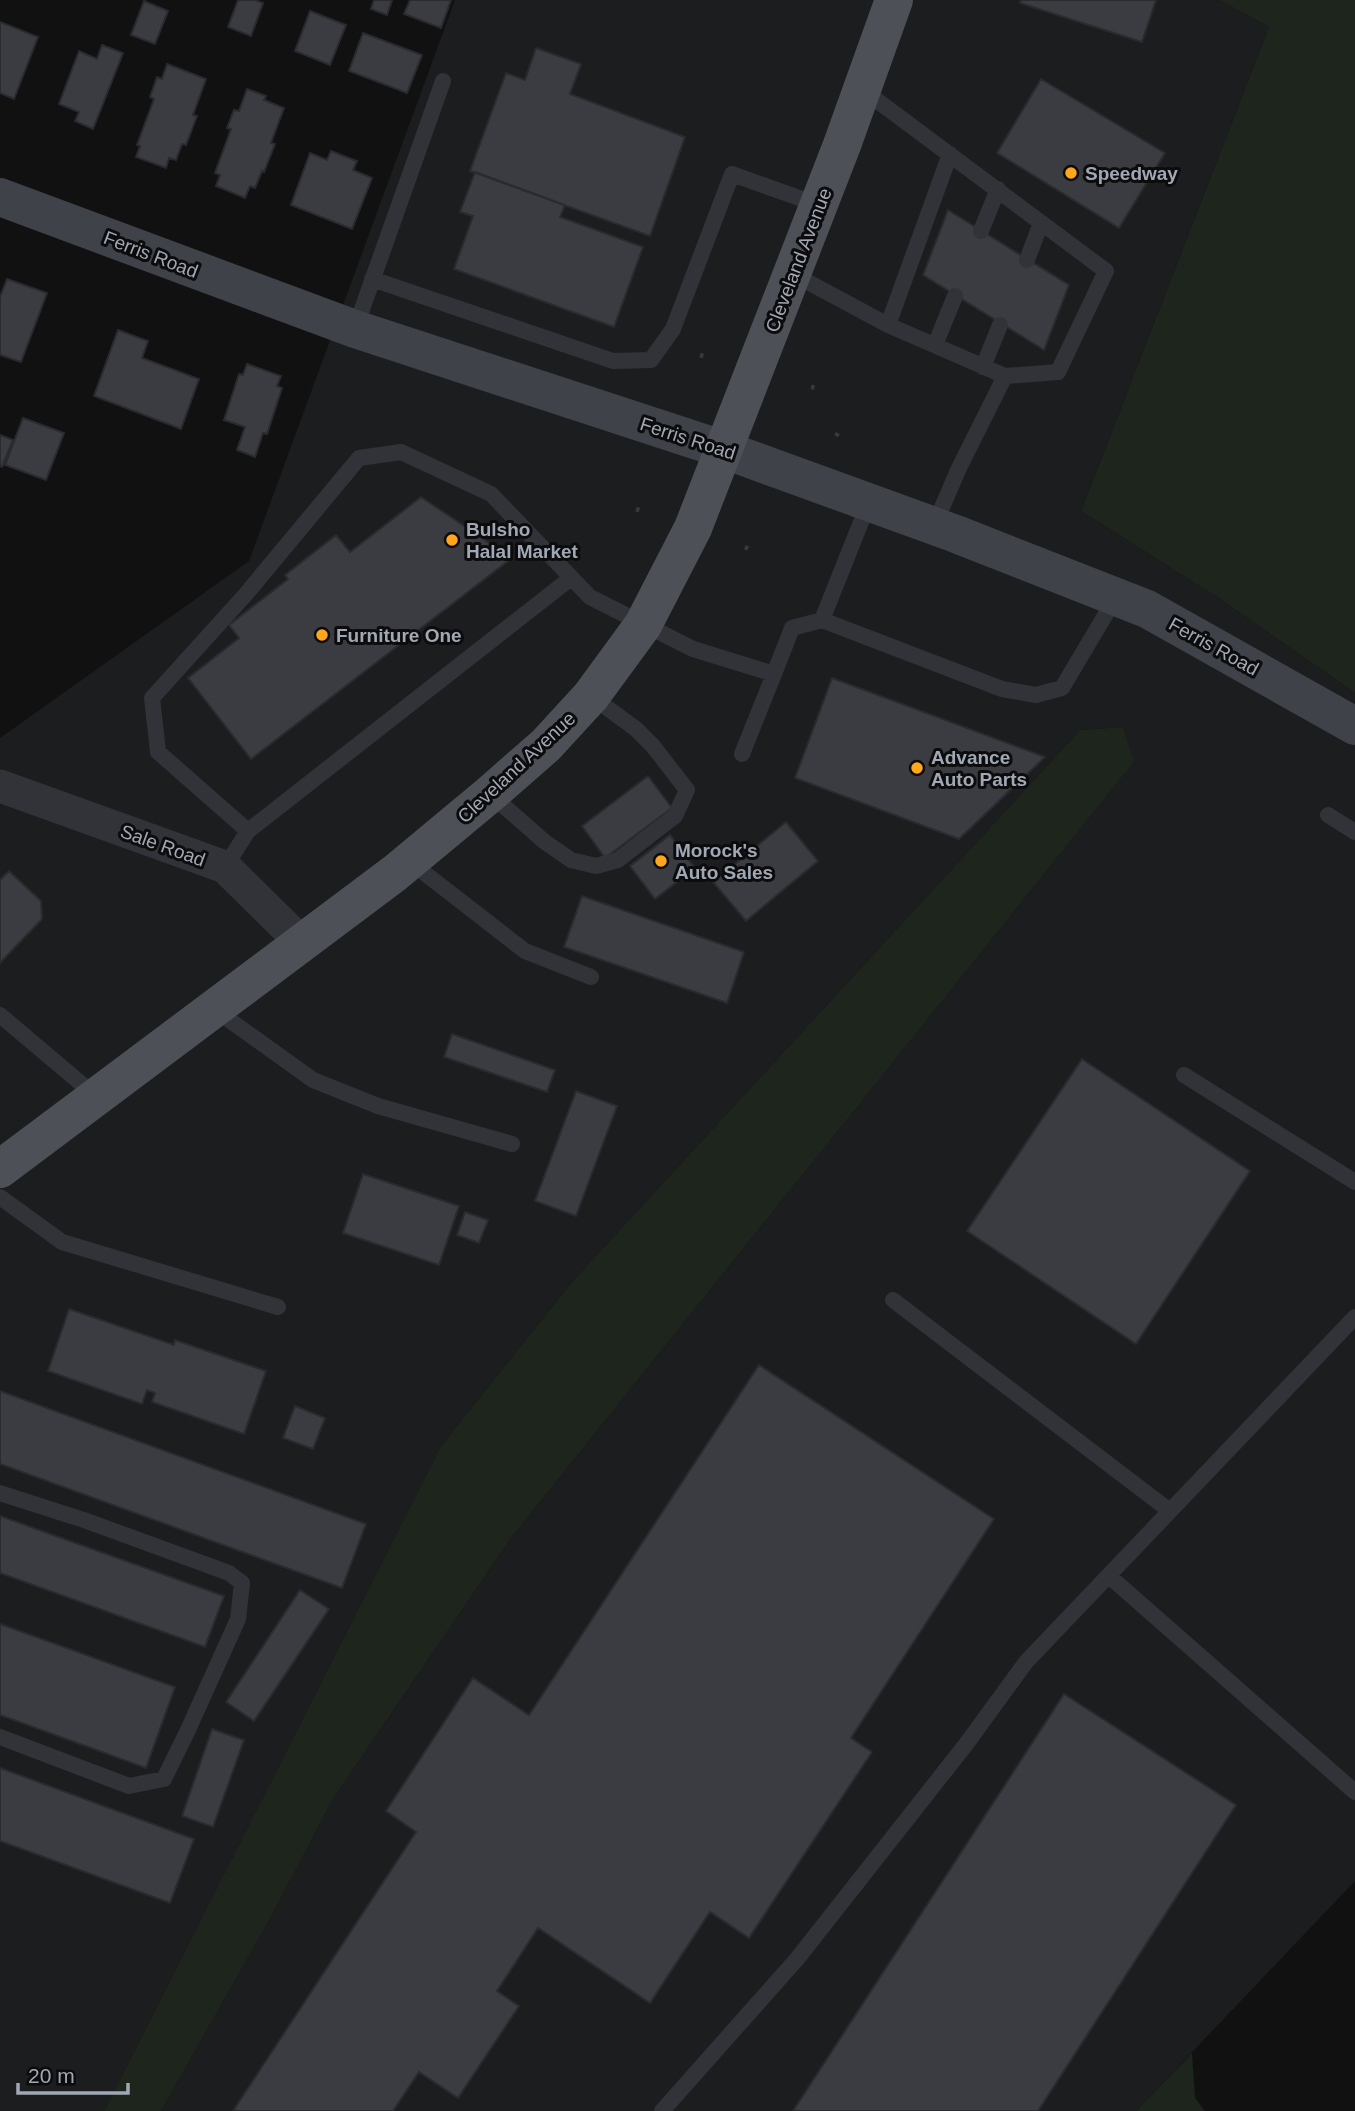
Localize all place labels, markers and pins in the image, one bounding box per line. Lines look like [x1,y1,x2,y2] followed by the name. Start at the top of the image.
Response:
[1085,163,1178,184] place label: Speedway
[1063,165,1079,181] marker: Speedway
[466,519,579,562] place label: Bulsho Halal Market
[444,532,460,548] marker: Bulsho Halal Market
[336,625,462,646] place label: Furniture One
[314,627,330,643] marker: Furniture One
[931,747,1027,790] place label: Advance Auto Parts
[909,760,925,776] marker: Advance Auto Parts
[675,840,773,883] place label: Morock's Auto Sales
[653,853,669,869] marker: Morock's Auto Sales

